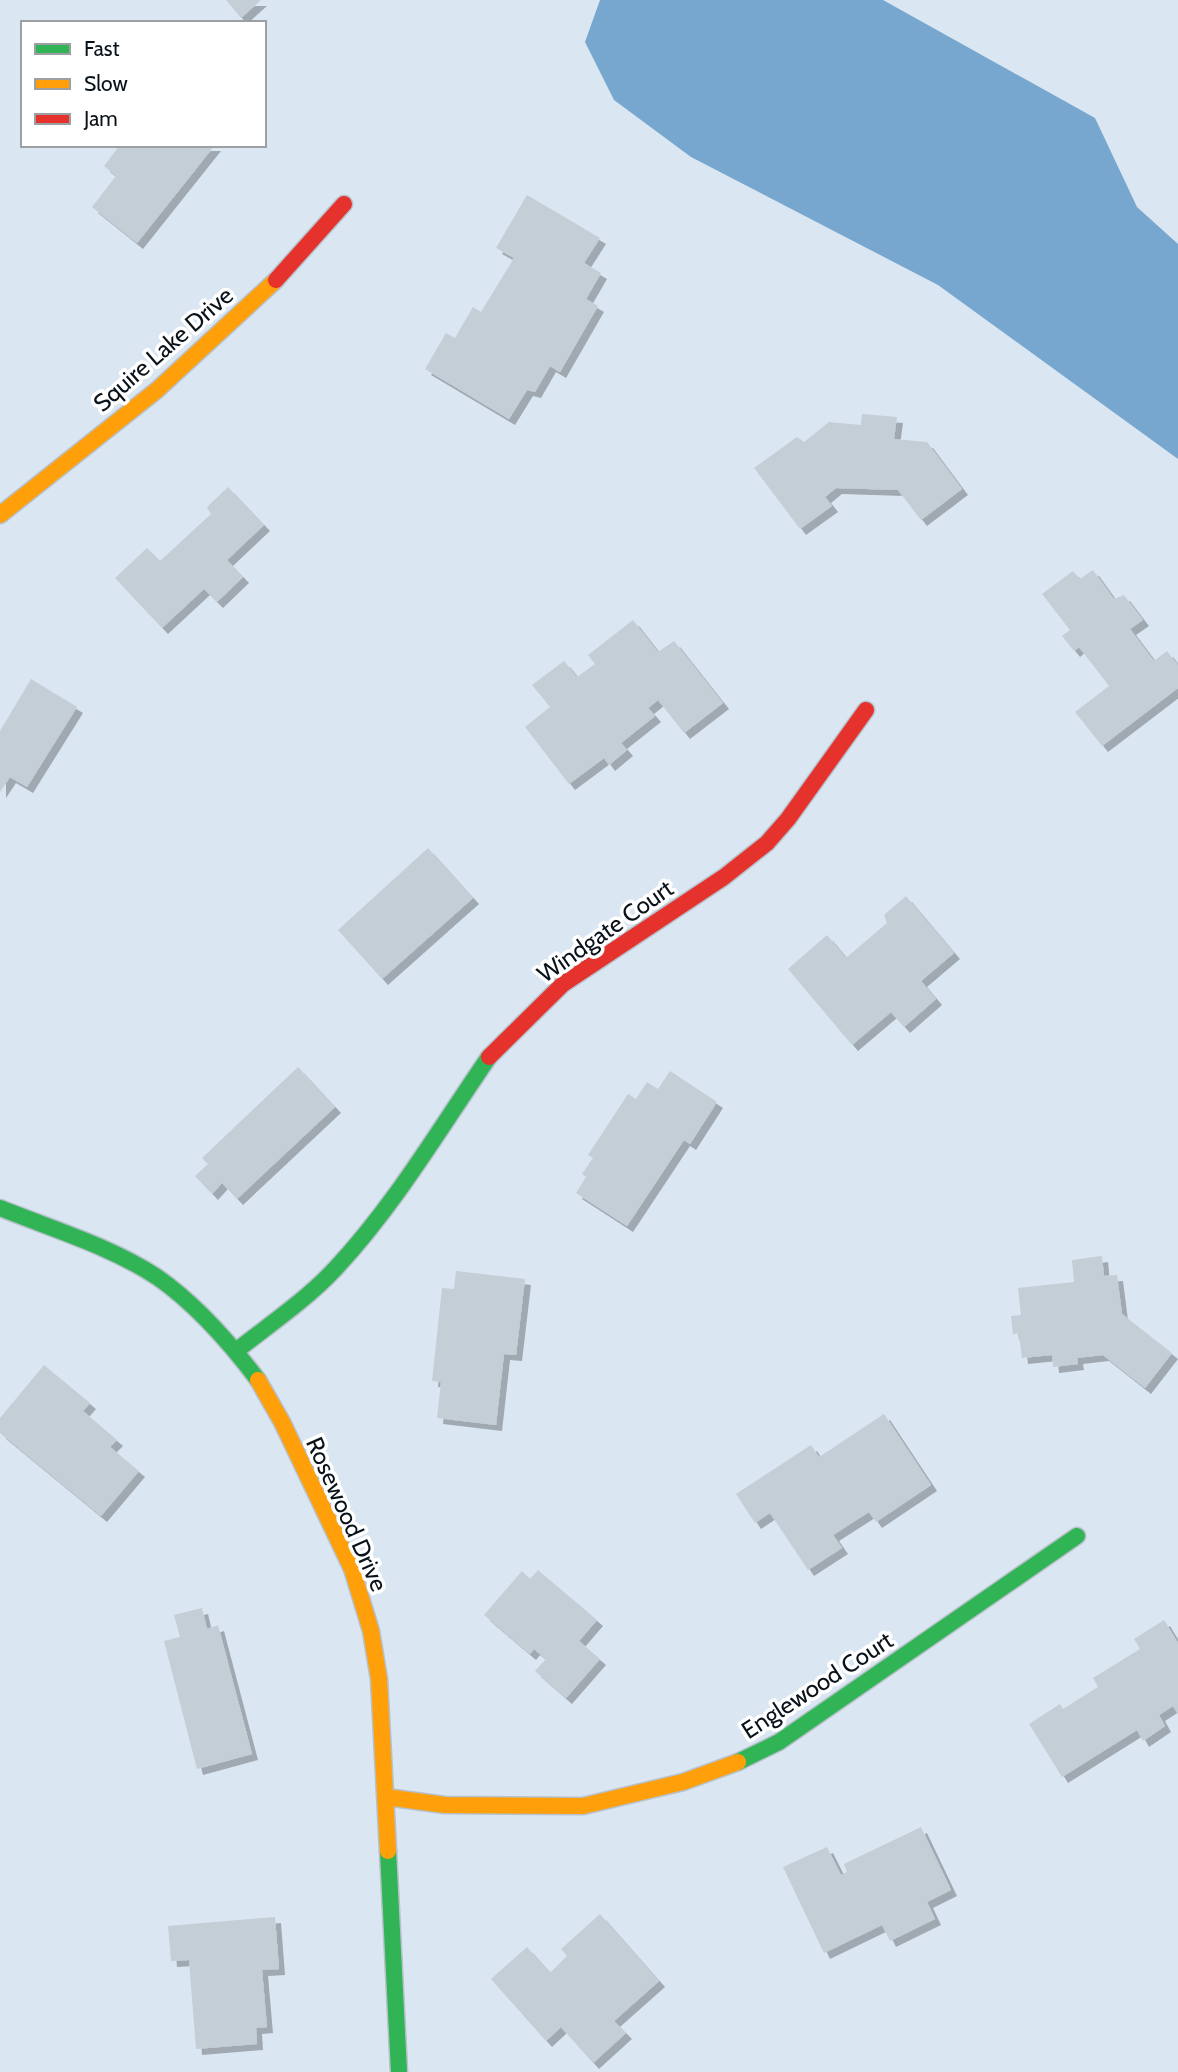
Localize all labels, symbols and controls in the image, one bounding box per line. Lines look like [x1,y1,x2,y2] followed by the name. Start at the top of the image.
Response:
[21,21,266,147] legend
[84,36,120,61] text: Fast
[84,71,128,96] text: Slow
[83,106,118,131] text: Jam
[87,281,239,417] street label: Squire Lake Drive
[531,873,679,989] street label: Windgate Court
[300,1432,394,1596] street label: Rosewood Drive
[736,1625,898,1745] street label: Englewood Court

